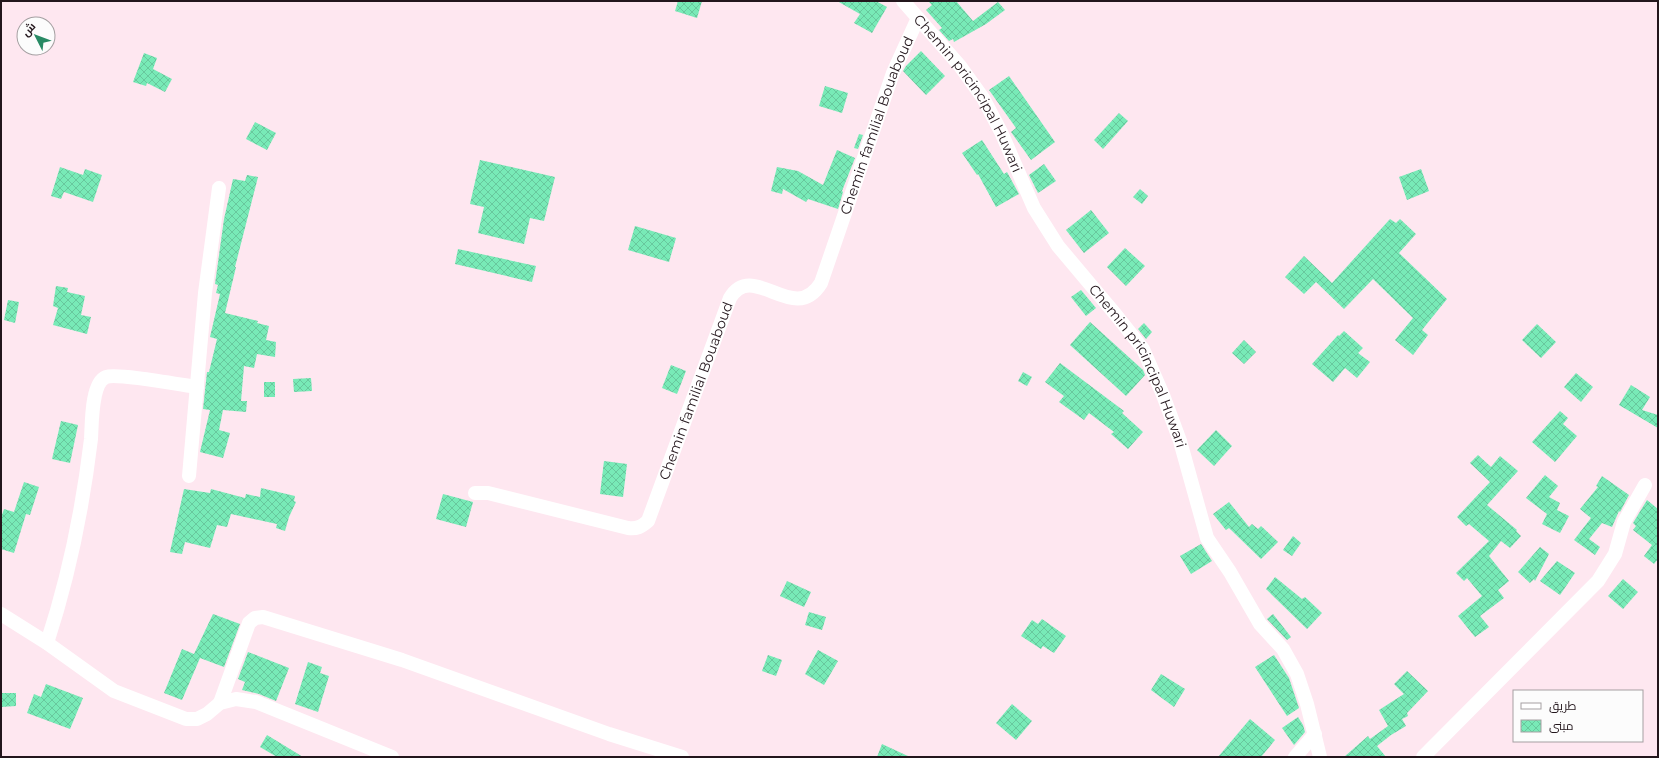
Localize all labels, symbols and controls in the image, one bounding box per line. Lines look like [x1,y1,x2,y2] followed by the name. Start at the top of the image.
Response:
[910,11,1026,175] street label: Chemin pricincipal Huwari
[16,16,56,56] north arrow
[19,19,38,39] text: ش
[836,33,918,217] street label: Chemin familial Bouaboud
[1085,280,1190,450] street label: Chemin pricincipal Huwari
[655,299,737,482] street label: Chemin familial Bouaboud
[1513,690,1643,742] legend
[1549,698,1577,713] text: طريق
[1549,718,1574,733] text: مبنى

